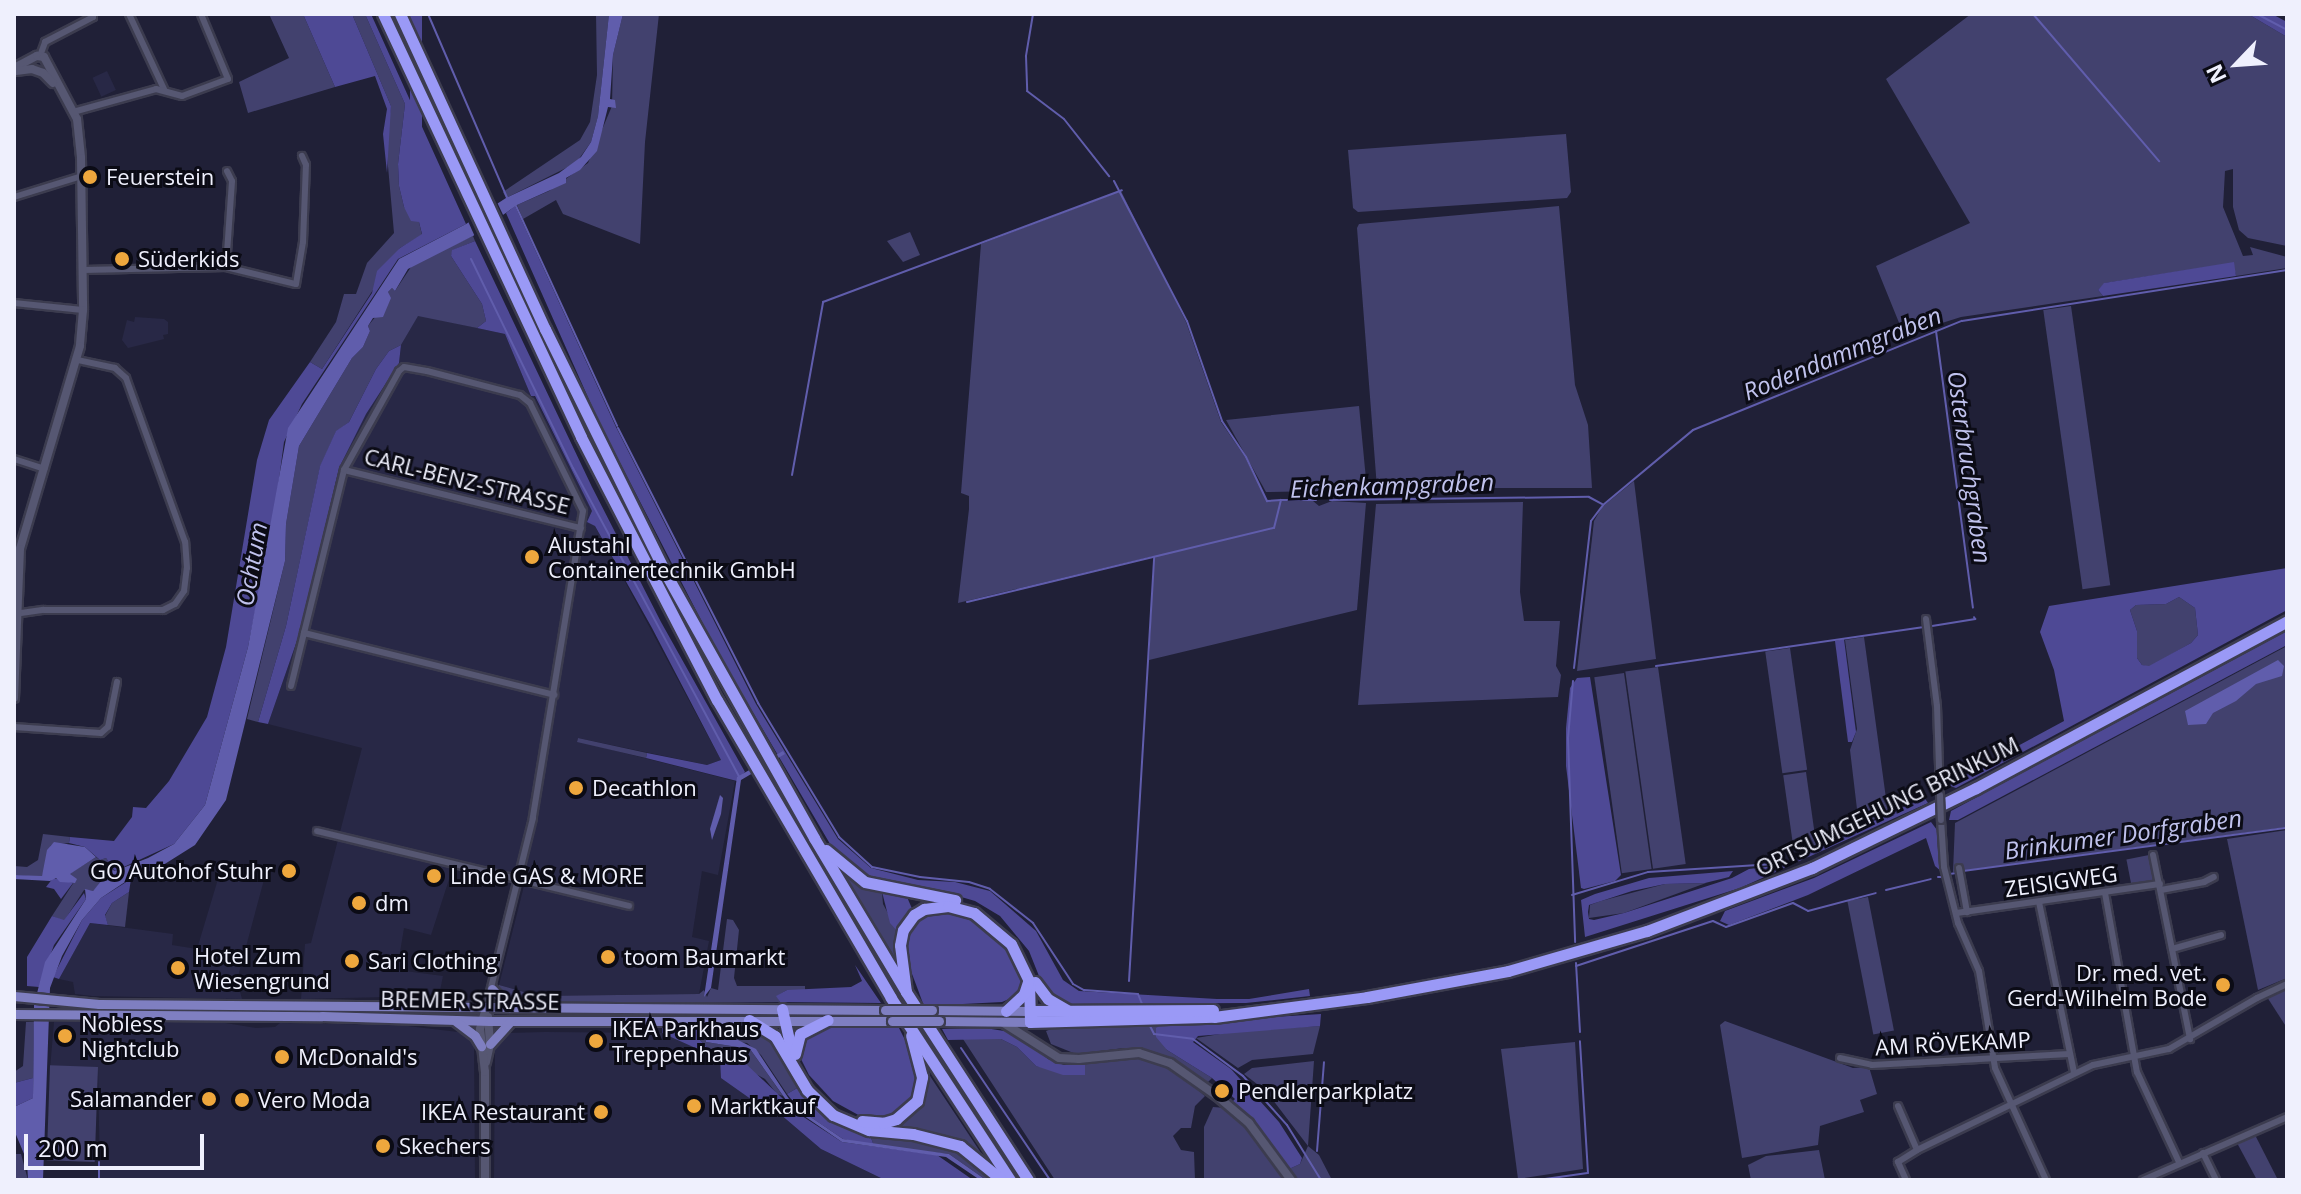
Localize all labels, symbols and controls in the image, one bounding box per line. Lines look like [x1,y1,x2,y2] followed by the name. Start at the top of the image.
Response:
[2197,24,2277,104] north arrow
[2198,60,2233,89] text: N
[106,164,214,190] place label: Feuerstein
[81,168,99,186] marker: Feuerstein
[138,246,239,272] place label: Süderkids
[113,250,131,268] marker: Süderkids
[1739,300,1945,406] water label: Rodendammgraben
[1942,369,1998,565] water label: Osterbruchgraben
[362,443,572,519] street label: CARL-BENZ-STRASSE
[1289,467,1495,503] water label: Eichenkampgraben
[229,520,273,608] water label: Ochtum
[548,531,796,582] place label: Alustahl Containertechnik GmbH
[523,548,541,566] marker: Alustahl Containertechnik GmbH
[1751,731,2023,881] street label: ORTSUMGEHUNG BRINKUM
[592,775,697,801] place label: Decathlon
[567,779,585,797] marker: Decathlon
[2002,803,2244,865] water label: Brinkumer Dorfgraben
[90,858,273,884] place label: GO Autohof Stuhr
[2003,860,2119,902] street label: ZEISIGWEG
[280,862,298,880] marker: GO Autohof Stuhr
[450,863,644,889] place label: Linde GAS & MORE
[425,867,443,885] marker: Linde GAS & MORE
[375,890,409,916] place label: dm
[350,894,368,912] marker: dm
[194,942,330,994] place label: Hotel Zum Wiesengrund
[624,944,785,970] place label: toom Baumarkt
[368,948,498,974] place label: Sari Clothing
[599,948,617,966] marker: toom Baumarkt
[343,952,361,970] marker: Sari Clothing
[169,959,187,977] marker: Hotel Zum Wiesengrund
[2007,959,2207,1010] place label: Dr. med. vet. Gerd-Wilhelm Bode
[2214,976,2232,994] marker: Dr. med. vet. Gerd-Wilhelm Bode
[380,985,560,1015] street label: BREMER STRASSE
[81,1010,179,1062] place label: Nobless Nightclub
[612,1015,759,1066] place label: IKEA Parkhaus Treppenhaus
[1874,1026,2032,1060] street label: AM RÖVEKAMP
[56,1027,74,1045] marker: Nobless Nightclub
[587,1032,605,1050] marker: IKEA Parkhaus Treppenhaus
[298,1044,418,1070] place label: McDonald's
[273,1048,291,1066] marker: McDonald's
[1238,1078,1413,1104] place label: Pendlerparkplatz
[1213,1082,1231,1100] marker: Pendlerparkplatz
[70,1086,193,1112] place label: Salamander
[258,1087,370,1113] place label: Vero Moda
[200,1090,218,1108] marker: Salamander
[233,1091,251,1109] marker: Vero Moda
[710,1093,815,1119] place label: Marktkauf
[685,1097,703,1115] marker: Marktkauf
[421,1099,585,1125] place label: IKEA Restaurant
[592,1103,610,1121] marker: IKEA Restaurant
[28,1118,208,1168] scale bar
[38,1131,108,1164] text: 200 m
[399,1133,491,1159] place label: Skechers
[374,1137,392,1155] marker: Skechers

